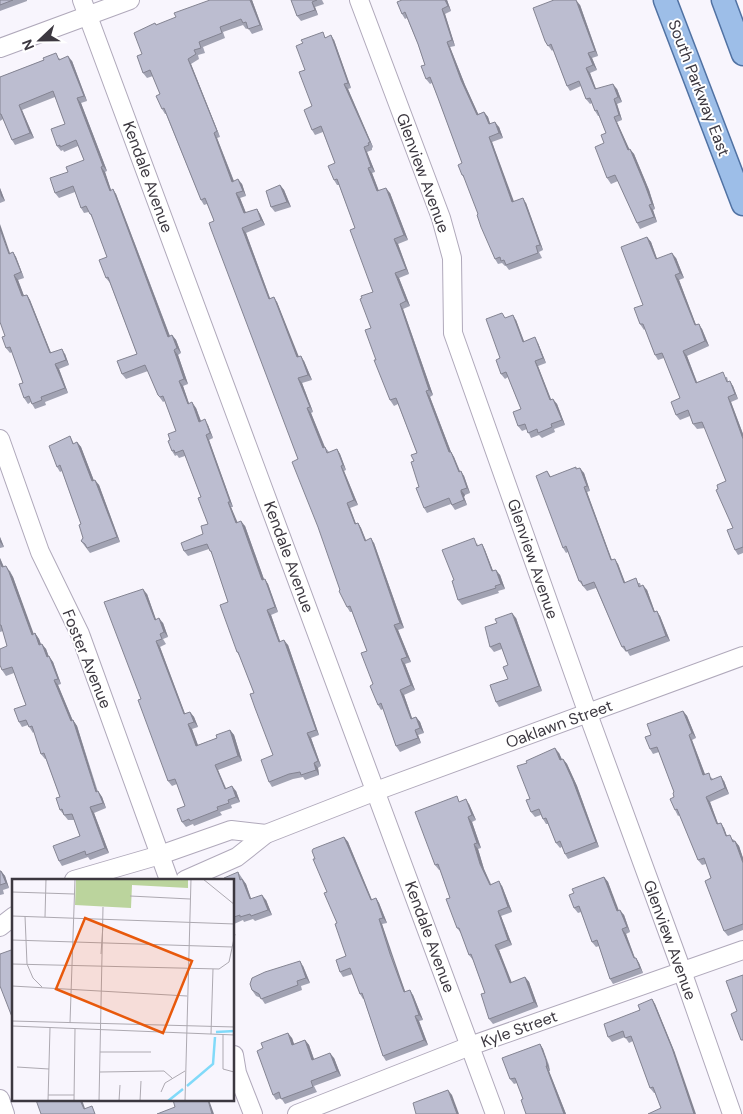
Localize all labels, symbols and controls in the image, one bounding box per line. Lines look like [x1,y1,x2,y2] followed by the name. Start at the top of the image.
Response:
[15,15,65,65] north arrow
[663,17,735,159] street label: South Parkway East
[18,37,38,53] text: N
[392,110,454,236] street label: Glenview Avenue
[118,118,178,236] street label: Kendale Avenue
[503,496,563,622] street label: Glenview Avenue
[259,498,319,616] street label: Kendale Avenue
[58,606,116,712] street label: Foster Avenue
[503,695,615,753] street label: Oaklawn Street
[639,877,701,1003] street label: Glenview Avenue
[400,878,460,996] street label: Kendale Avenue
[12,879,235,1102] inset map
[478,1006,560,1052] street label: Kyle Street

